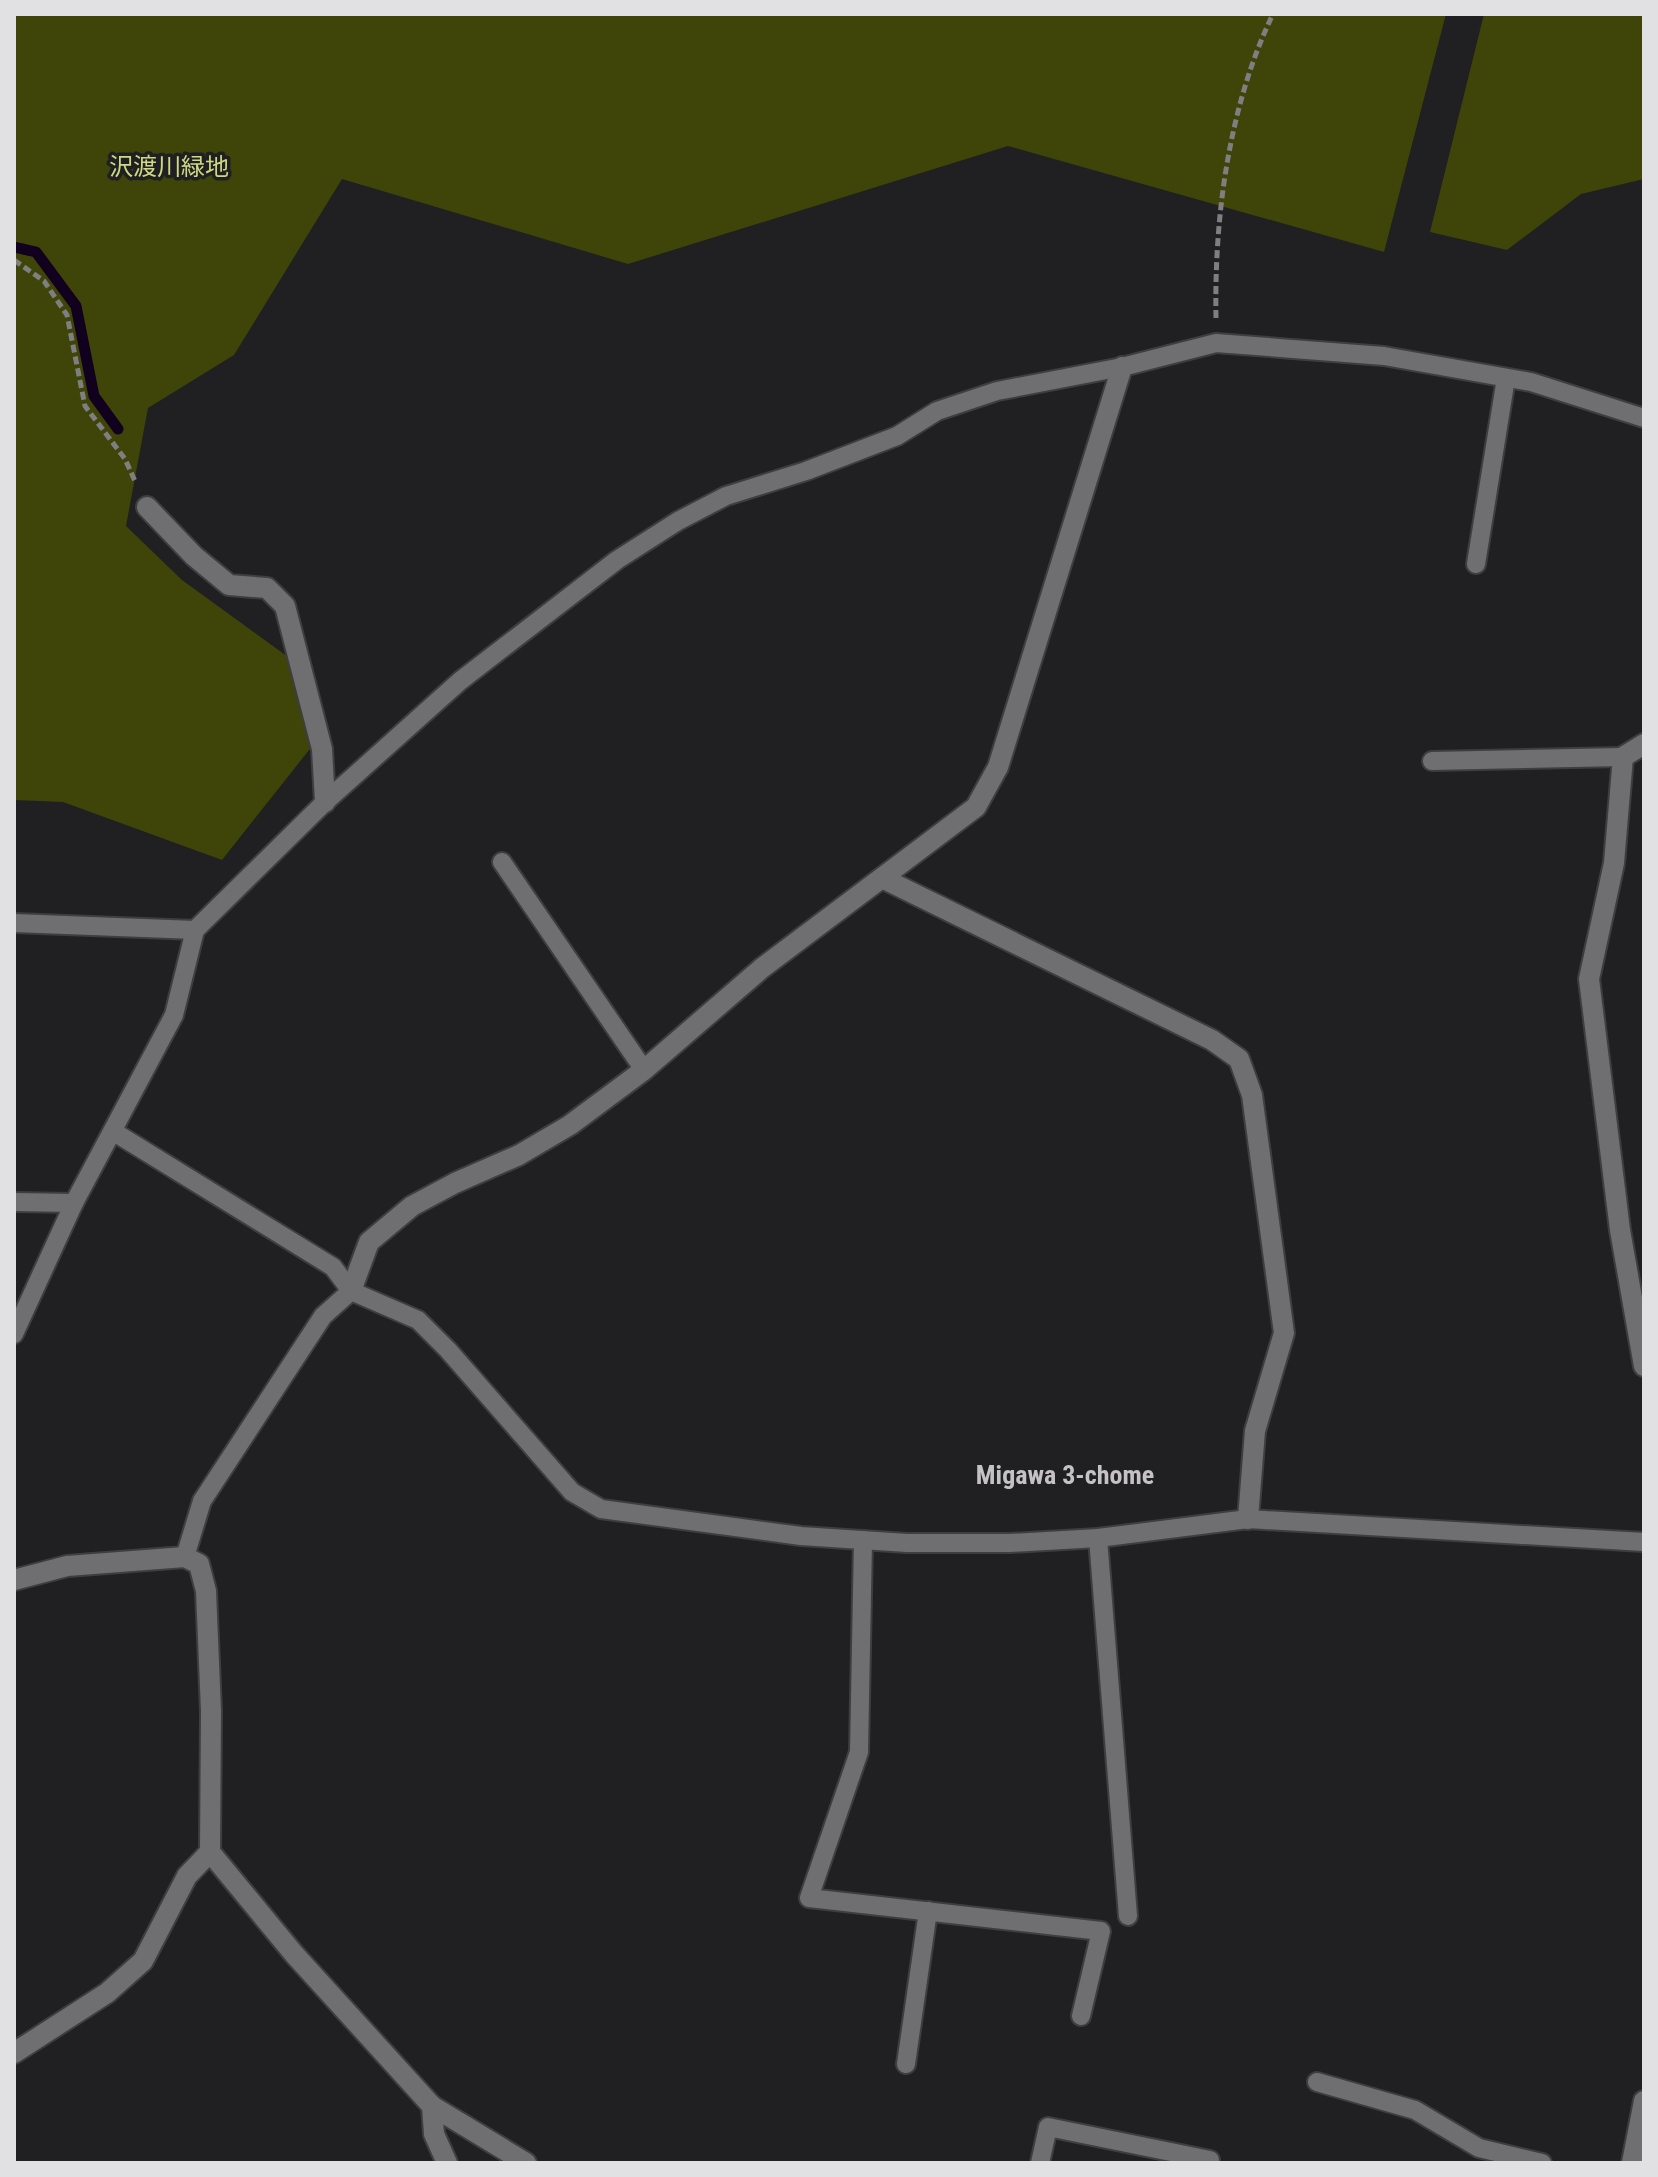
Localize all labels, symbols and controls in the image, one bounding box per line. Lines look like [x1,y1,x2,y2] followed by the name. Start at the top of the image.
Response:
[109,153,229,181] park label: 沢渡川緑地
[976,1460,1154,1490] district label: Migawa 3-chome

